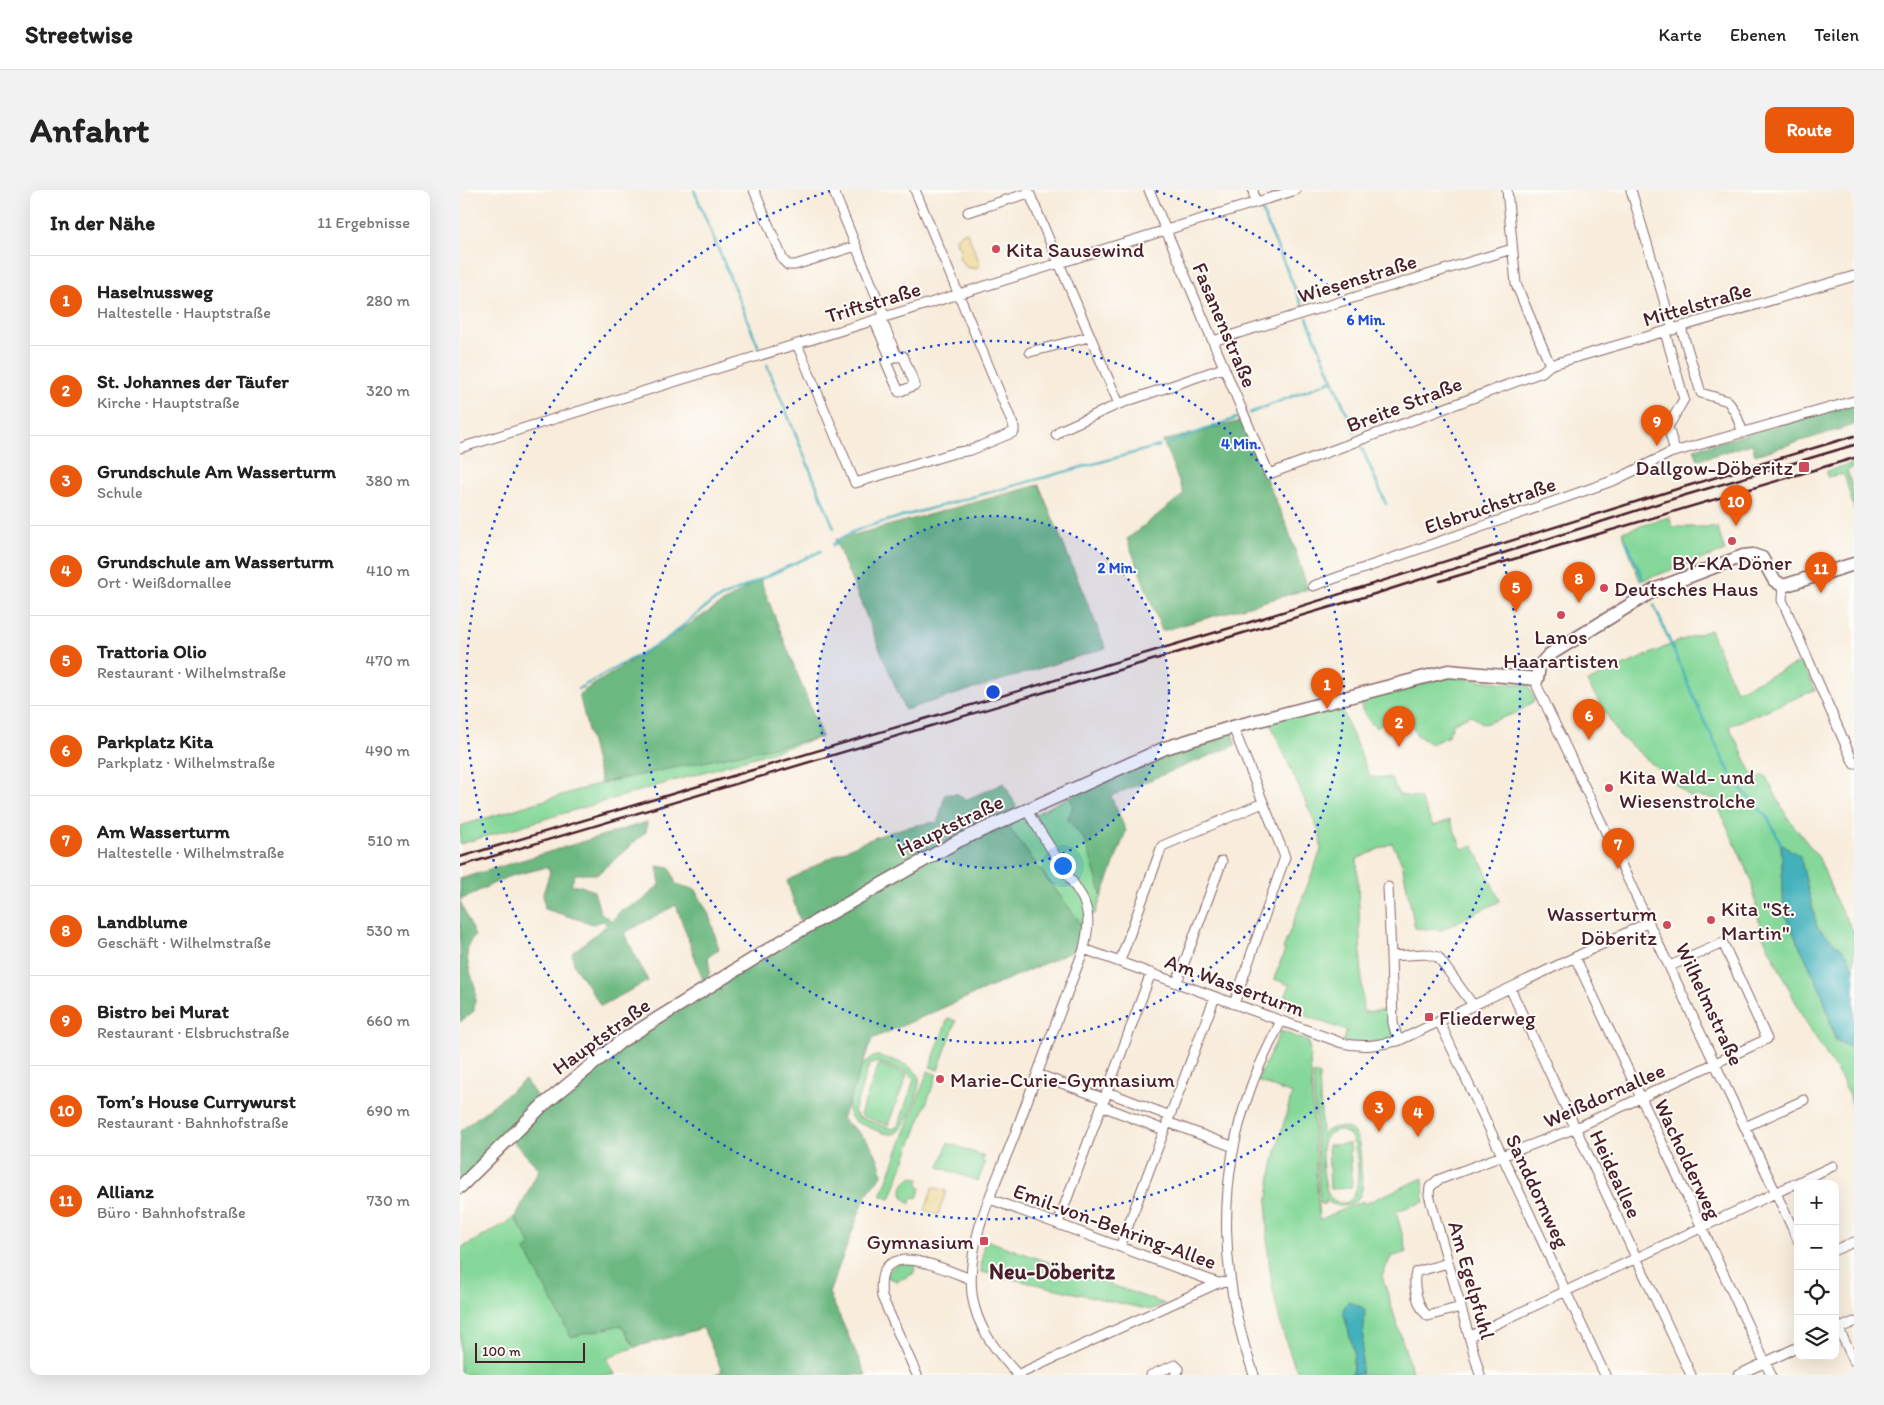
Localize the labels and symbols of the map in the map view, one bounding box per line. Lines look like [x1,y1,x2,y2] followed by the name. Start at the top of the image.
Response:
[1006,237,1144,262] place label: Kita Sausewind
[990,243,1002,255] marker: Kita Sausewind
[1295,248,1419,308] street label: Wiesenstraße
[1187,259,1263,391] street label: Fasanenstraße
[822,276,924,328] street label: Triftstraße
[1640,277,1754,331] street label: Mittelstraße
[1346,311,1386,329] text: 6 Min.
[1343,370,1465,437] street label: Breite Straße
[1641,405,1673,446] pin: 9
[1221,435,1261,453] text: 4 Min.
[1635,455,1793,480] place label: Dallgow-Döberitz
[1797,460,1811,474] marker: Dallgow-Döberitz
[1421,471,1559,539] street label: Elsbruchstraße
[1720,485,1752,526] pin: 10
[1726,535,1738,547] marker: BY-KA Döner
[1672,550,1792,575] place label: BY-KA Döner
[1805,552,1837,593] pin: 11
[1097,559,1137,577] text: 2 Min.
[1563,562,1595,603] pin: 8
[1500,571,1532,612] pin: 5
[1614,576,1758,601] place label: Deutsches Haus
[1598,582,1610,594] marker: Deutsches Haus
[1555,609,1567,621] marker: Lanos Haarartisten
[1503,624,1619,673] place label: Lanos Haarartisten
[1311,668,1343,709] pin: 1
[984,683,1002,701] centre of rings
[1573,699,1605,740] pin: 6
[1383,706,1415,747] pin: 2
[1619,764,1756,813] place label: Kita Wald- und Wiesenstrolche
[1603,782,1615,794] marker: Kita Wald- und Wiesenstrolche
[893,789,1007,861] street label: Hauptstraße
[1602,828,1634,869] pin: 7
[1050,853,1076,879] your location
[1721,896,1795,945] place label: Kita "St. Martin"
[1547,901,1657,950] place label: Wasserturm Döberitz
[1705,914,1717,926] marker: Kita "St. Martin"
[1661,919,1673,931] marker: Wasserturm Döberitz
[1671,938,1749,1070] street label: Wilhelmstraße
[1162,948,1308,1022] street label: Am Wasserturm
[547,992,655,1080] street label: Hauptstraße
[1439,1005,1536,1030] place label: Fliederweg
[1423,1011,1435,1023] marker: Fliederweg
[1539,1057,1669,1133] street label: Weißdornallee
[950,1067,1175,1092] place label: Marie-Curie-Gymnasium
[934,1073,946,1085] marker: Marie-Curie-Gymnasium
[1363,1091,1395,1132] pin: 3
[1649,1095,1727,1223] street label: Wacholderweg
[1402,1096,1434,1137] pin: 4
[1585,1126,1647,1222] street label: Heideallee
[1501,1130,1575,1252] street label: Sanddornweg
[1010,1178,1220,1274] street label: Emil-von-Behring-Allee
[1443,1218,1501,1342] street label: Am Egelpfuhl
[867,1229,974,1254] place label: Gymnasium
[978,1235,990,1247] marker: Gymnasium
[989,1258,1116,1285] district label: Neu-Döberitz
[475,1340,585,1363] scale bar

